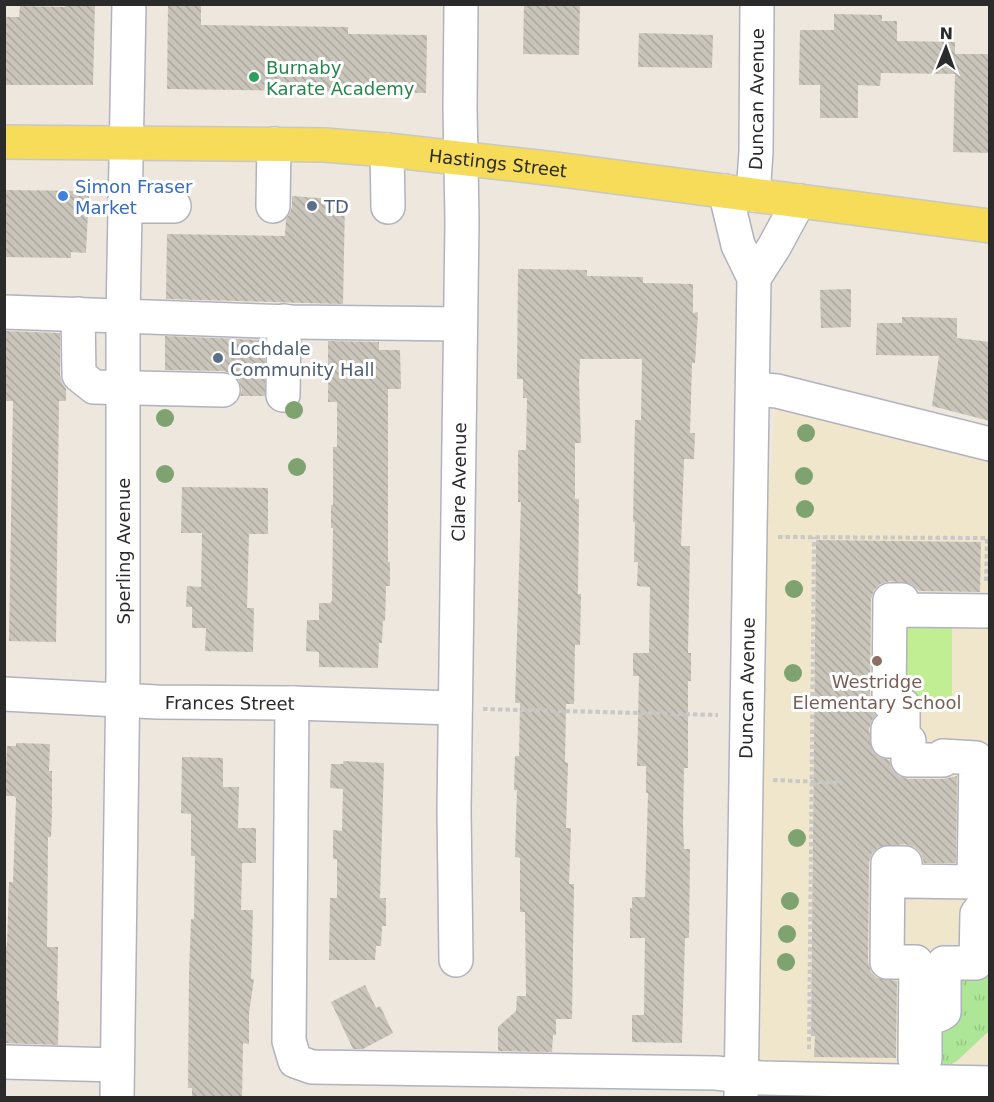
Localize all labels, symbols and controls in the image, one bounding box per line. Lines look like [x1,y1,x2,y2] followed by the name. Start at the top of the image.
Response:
[916,18,976,78] north arrow
[939,24,953,43] text: N
[744,28,767,171] street label: Duncan Avenue
[266,57,415,99] place label: Burnaby Karate Academy
[247,70,261,84] marker: Burnaby Karate Academy
[428,144,568,181] street label: Hastings Street
[75,176,193,218] place label: Simon Fraser Market
[56,189,70,203] marker: Simon Fraser Market
[323,196,349,217] place label: TD
[305,199,319,213] marker: TD
[230,338,374,380] place label: Lochdale Community Hall
[211,351,225,365] marker: Lochdale Community Hall
[447,422,470,542] street label: Clare Avenue
[113,478,134,624] street label: Sperling Avenue
[735,617,759,759] street label: Duncan Avenue
[870,654,884,668] marker: Westridge Elementary School
[792,671,962,713] place label: Westridge Elementary School
[165,692,295,714] street label: Frances Street

